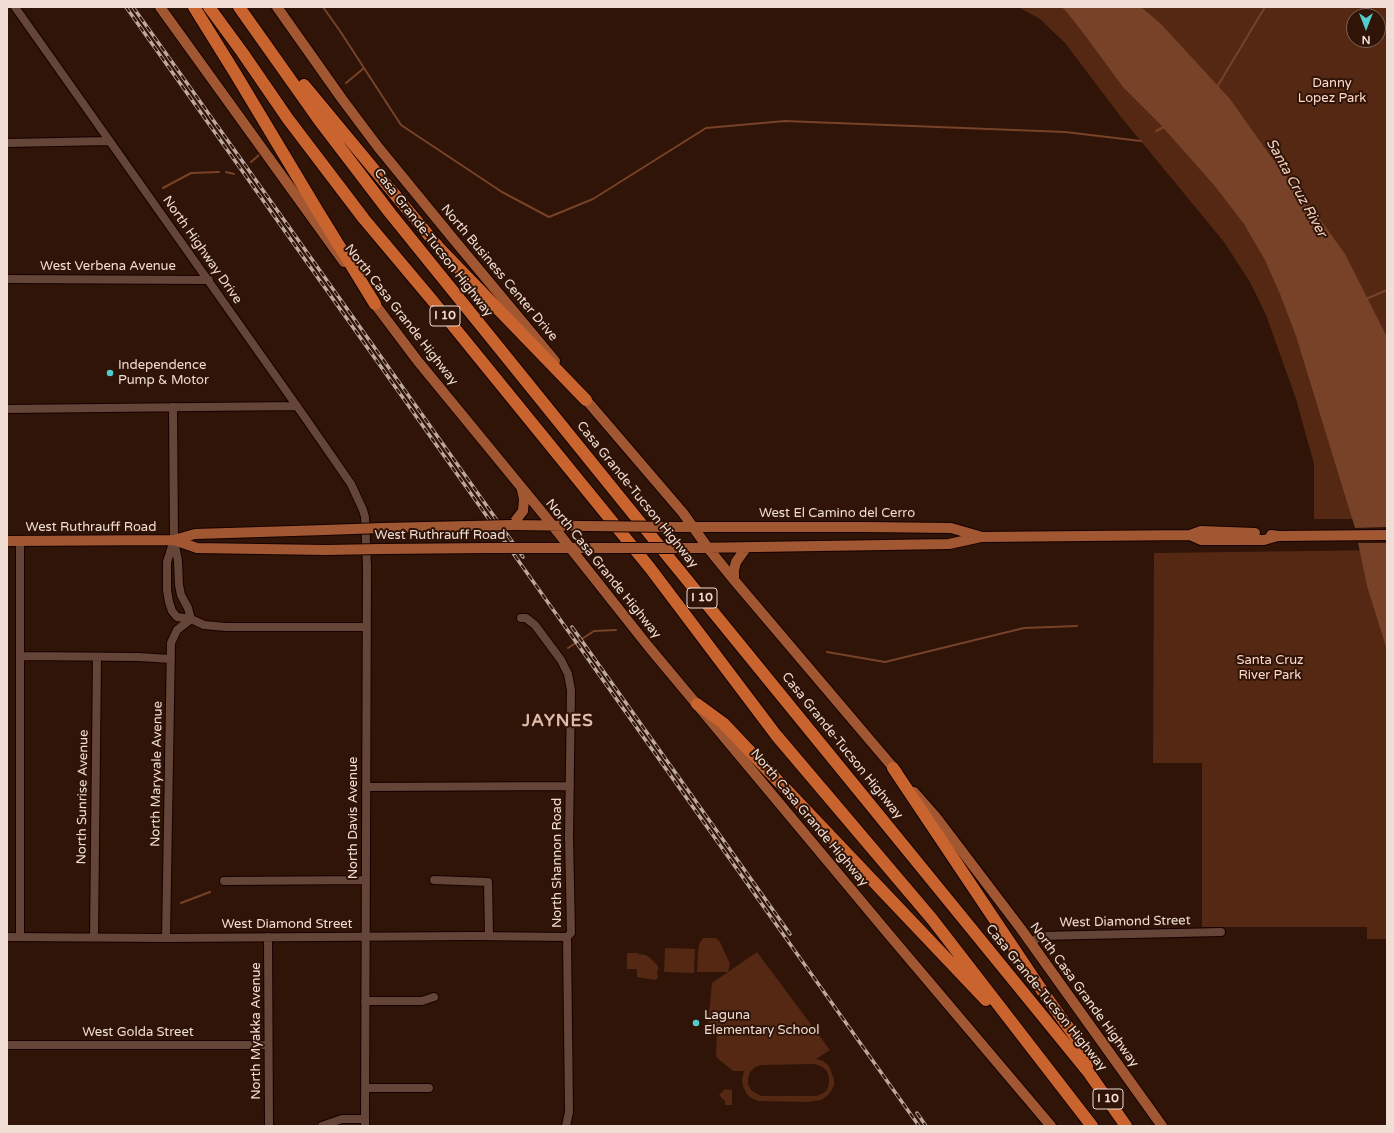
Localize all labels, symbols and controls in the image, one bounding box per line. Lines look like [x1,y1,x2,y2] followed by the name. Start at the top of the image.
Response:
[1346,8,1386,48] north arrow
[1362,33,1370,46] text: N
[1298,76,1366,107] park label: Danny Lopez Park
[1262,136,1330,240] water label: Santa Cruz River
[370,166,496,320] street label: Casa Grande-Tucson Highway
[159,193,245,307] street label: North Highway Drive
[437,202,561,344] street label: North Business Center Drive
[341,241,461,389] street label: North Casa Grande Highway
[40,259,176,275] street label: West Verbena Avenue
[430,306,460,326] road number: I 10
[118,358,209,389] place label: Independence Pump & Motor
[105,368,115,378] marker: Independence Pump & Motor
[573,419,701,571] street label: Casa Grande-Tucson Highway
[542,496,664,642] street label: North Casa Grande Highway
[759,506,915,522] street label: West El Camino del Cerro
[26,520,156,536] street label: West Ruthrauff Road
[375,528,505,544] street label: West Ruthrauff Road
[687,588,717,608] road number: I 10
[1236,653,1304,684] park label: Santa Cruz River Park
[778,670,906,822] street label: Casa Grande-Tucson Highway
[148,701,166,847] street label: North Maryvale Avenue
[522,712,594,732] district label: JAYNES
[74,729,92,865] street label: North Sunrise Avenue
[747,746,871,890] street label: North Casa Grande Highway
[346,757,362,879] street label: North Davis Avenue
[550,798,566,928] street label: North Shannon Road
[1059,913,1191,931] street label: West Diamond Street
[221,917,353,933] street label: West Diamond Street
[1026,920,1142,1070] street label: North Casa Grande Highway
[982,922,1110,1074] street label: Casa Grande-Tucson Highway
[249,962,265,1100] street label: North Myakka Avenue
[704,1008,819,1039] place label: Laguna Elementary School
[691,1018,701,1028] marker: Laguna Elementary School
[82,1025,194,1041] street label: West Golda Street
[1093,1089,1123,1109] road number: I 10

